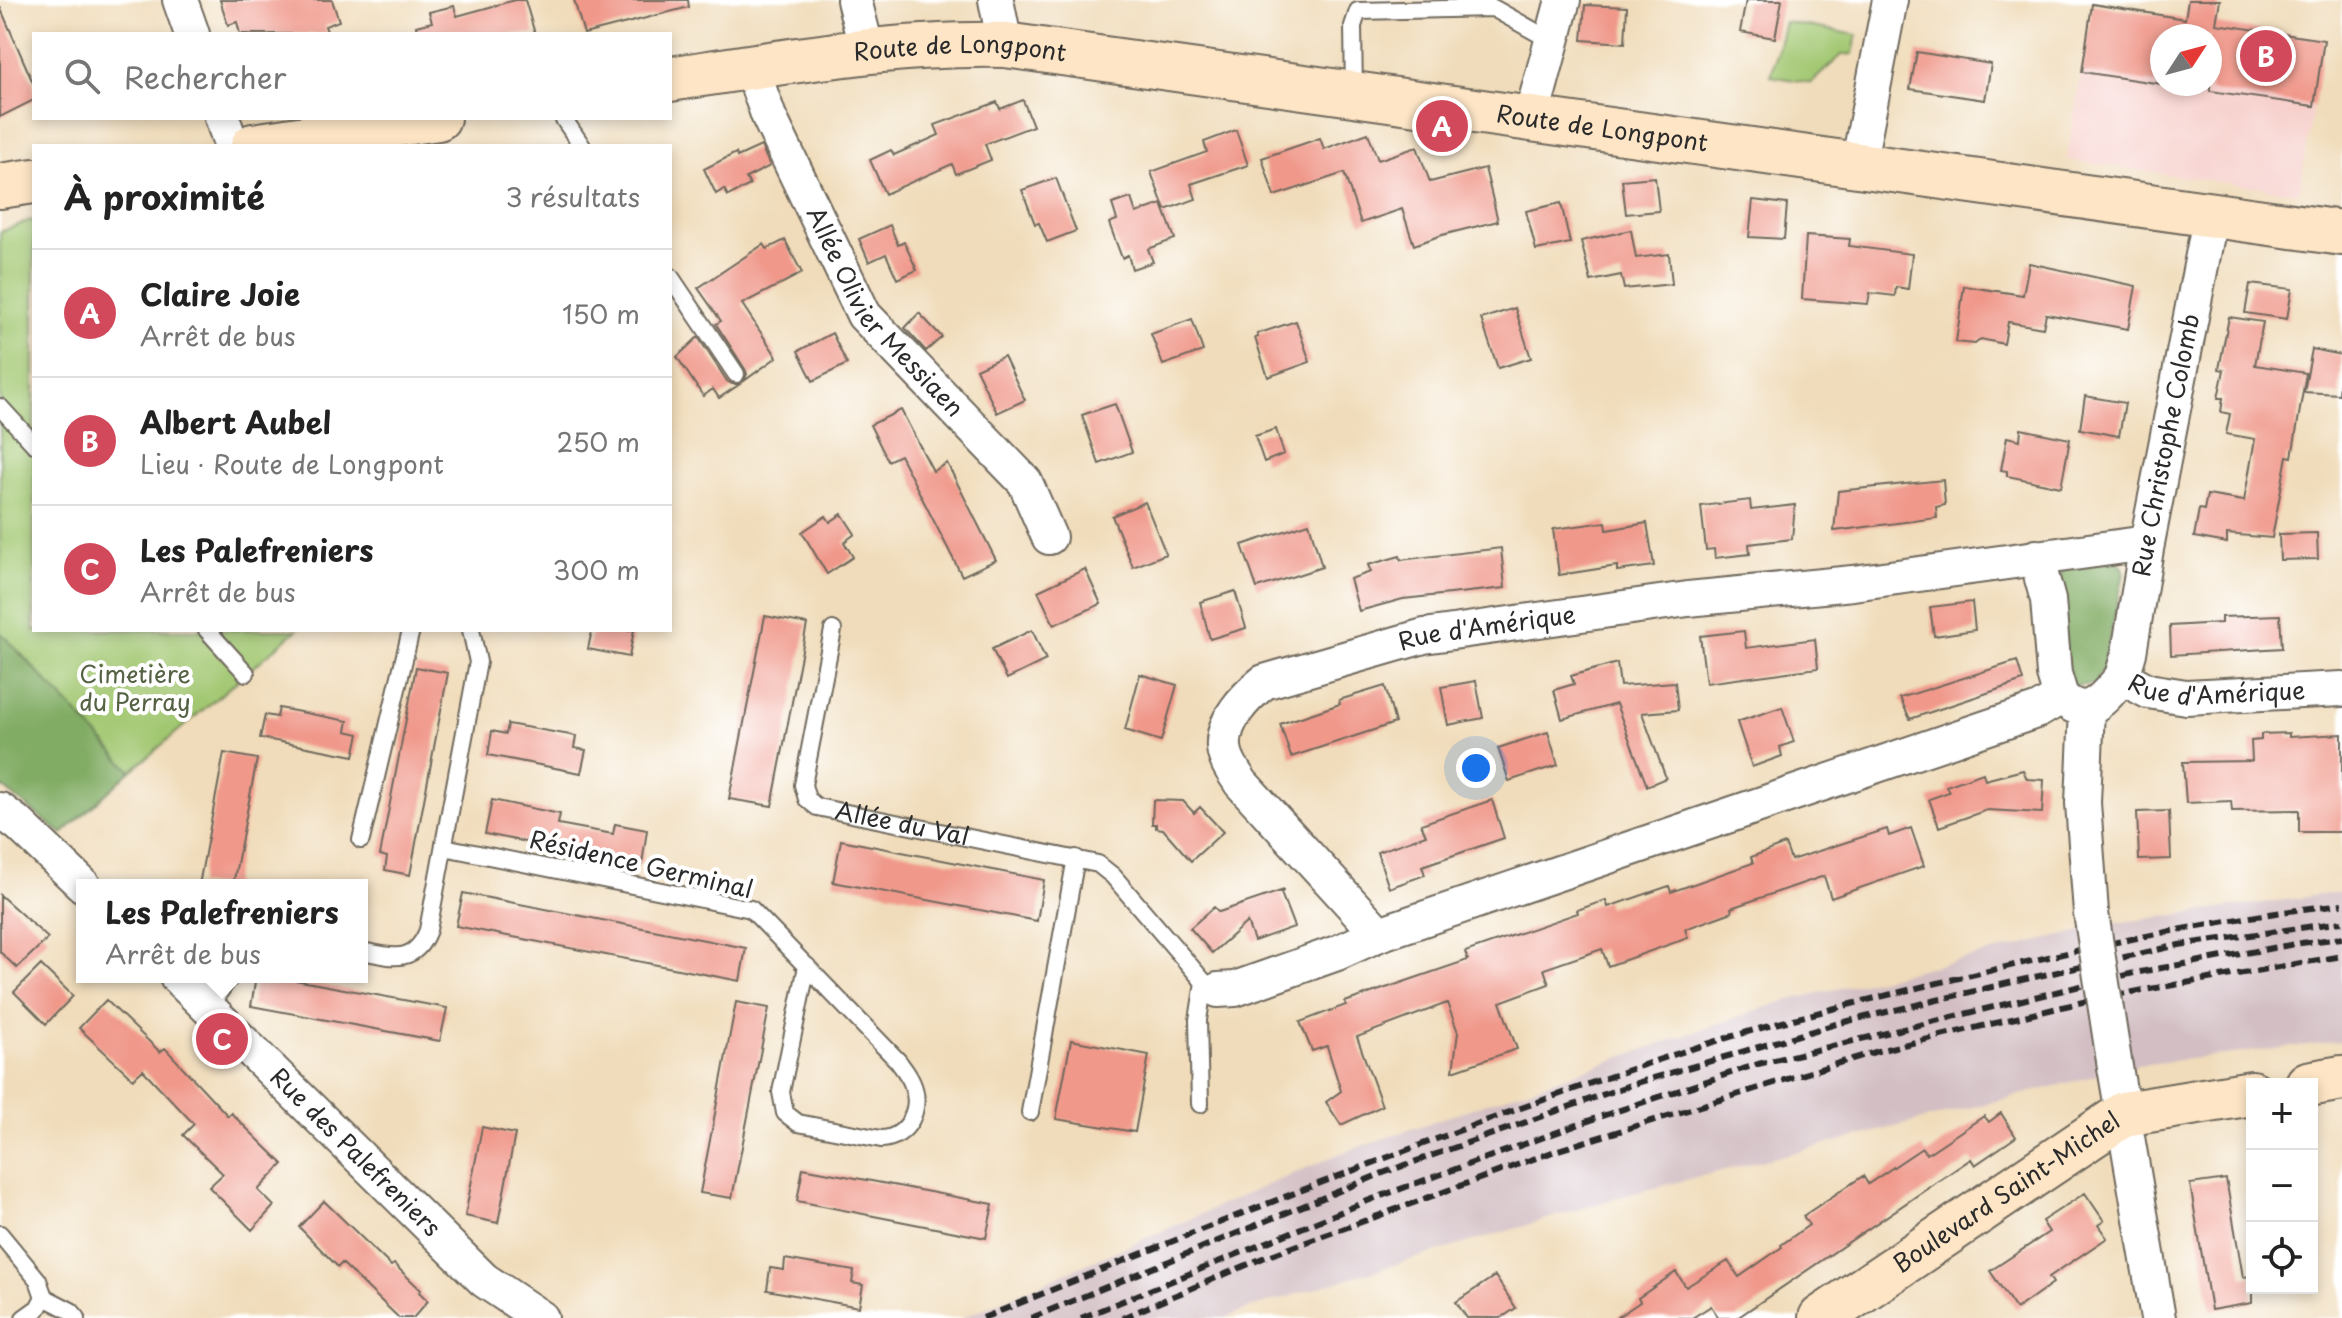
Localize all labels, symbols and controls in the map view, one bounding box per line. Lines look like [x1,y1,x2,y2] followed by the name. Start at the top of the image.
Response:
[2150,24,2222,96] north arrow
[851,25,1069,69] street label: Route de Longpont
[2240,26,2292,86] pin: B
[32,32,672,120] search box
[60,54,104,98] icon: search
[124,54,287,99] text: Rechercher
[1494,94,1711,160] street label: Route de Longpont
[1416,96,1468,156] pin: A
[64,170,265,222] text: À proximité
[506,177,640,216] text: 3 résultats
[799,200,973,424] street label: Allée Olivier Messiaen
[140,271,300,316] text: Claire Joie
[80,294,100,333] text: A
[562,294,640,333] text: 150 m
[2122,310,2207,579] street label: Rue Christophe Colomb
[140,316,296,355] text: Arrêt de bus
[140,399,331,444] text: Albert Aubel
[81,422,99,461] text: B
[556,422,640,461] text: 250 m
[140,444,444,483] text: Lieu · Route de Longpont
[140,527,373,572] text: Les Palefreniers
[80,550,100,589] text: C
[553,550,640,589] text: 300 m
[140,572,296,611] text: Arrêt de bus
[1394,595,1578,659] street label: Rue d'Amérique
[79,655,191,719] park label: Cimetière du Perray
[2122,664,2306,714] street label: Rue d'Amérique
[1456,748,1496,788] your location
[832,791,972,853] street label: Allée du Val
[526,820,757,906] street label: Résidence Germinal
[76,879,368,983] popup
[105,889,339,934] text: Les Palefreniers
[105,934,261,973] text: Arrêt de bus
[196,1009,248,1069] pin: C
[263,1058,450,1244] street label: Rue des Palefreniers
[2246,1078,2318,1294] map controls
[2246,1078,2318,1150] button: +
[1885,1102,2126,1281] street label: Boulevard Saint-Michel
[2246,1150,2318,1222] button: −
[2246,1222,2318,1294] button: locate

